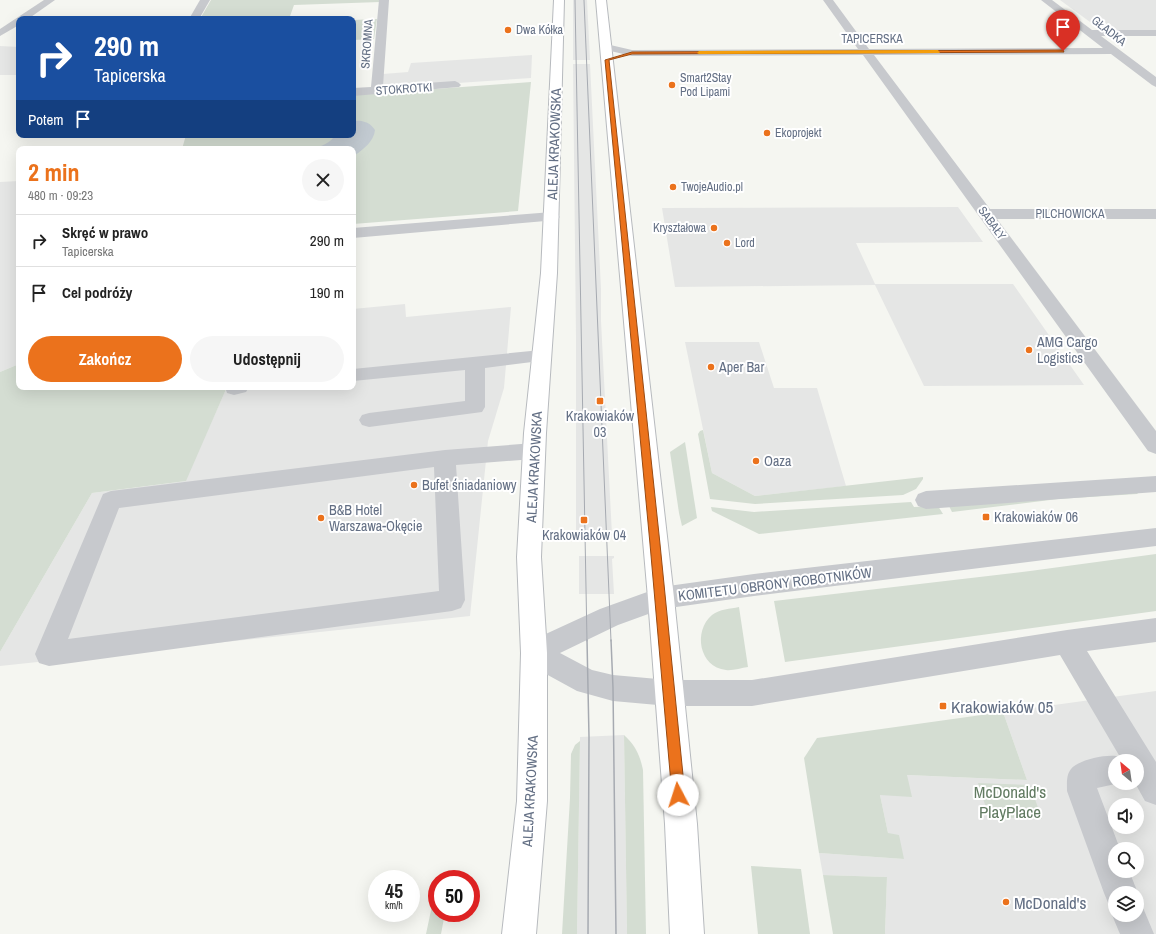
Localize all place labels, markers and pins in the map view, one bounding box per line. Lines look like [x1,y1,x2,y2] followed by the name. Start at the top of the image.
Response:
[1046,10,1080,51] pin
[516,22,564,38] place label: Dwa Kółka
[503,25,513,35] marker: Dwa Kółka
[680,70,731,100] place label: Smart2Stay Pod Lipami
[667,80,677,90] marker: Smart2Stay Pod Lipami
[775,125,822,141] place label: Ekoprojekt
[762,128,772,138] marker: Ekoprojekt
[681,179,743,195] place label: TwojeAudio.pl
[668,182,678,192] marker: TwojeAudio.pl
[653,220,707,236] place label: Kryształowa
[709,223,719,233] marker: Kryształowa
[735,235,755,251] place label: Lord
[722,238,732,248] marker: Lord
[1036,333,1098,367] place label: AMG Cargo Logistics
[1024,345,1034,355] marker: AMG Cargo Logistics
[718,358,764,376] place label: Aper Bar
[706,362,716,372] marker: Aper Bar
[595,396,605,406] marker: Krakowiaków 03
[566,407,635,441] place label: Krakowiaków 03
[764,452,792,470] place label: Oaza
[751,456,761,466] marker: Oaza
[422,476,517,494] place label: Bufet śniadaniowy
[409,480,419,490] marker: Bufet śniadaniowy
[329,501,422,535] place label: B&B Hotel Warszawa-Okęcie
[994,508,1078,526] place label: Krakowiaków 06
[981,512,991,522] marker: Krakowiaków 06
[316,513,326,523] marker: B&B Hotel Warszawa-Okęcie
[579,515,589,525] marker: Krakowiaków 04
[542,526,627,544] place label: Krakowiaków 04
[951,695,1054,718] place label: Krakowiaków 05
[938,701,948,711] marker: Krakowiaków 05
[1014,891,1086,914] place label: McDonald's
[1001,897,1011,907] marker: McDonald's

